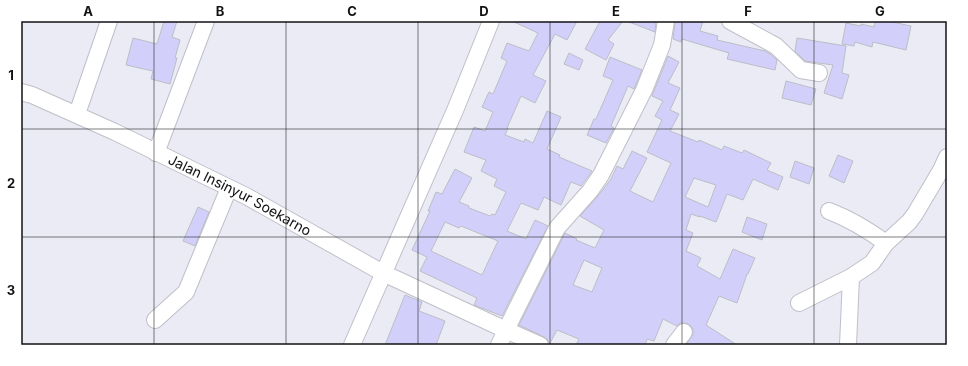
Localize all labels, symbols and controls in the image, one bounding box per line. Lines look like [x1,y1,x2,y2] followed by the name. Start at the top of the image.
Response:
[83,3,93,19] text: A
[216,3,225,19] text: B
[347,3,357,19] text: C
[479,3,489,19] text: D
[612,3,620,19] text: E
[744,3,752,19] text: F
[875,3,885,19] text: G
[8,67,14,83] text: 1
[166,150,314,239] street label: Jalan Insinyur Soekarno
[7,175,15,191] text: 2
[7,282,15,298] text: 3

